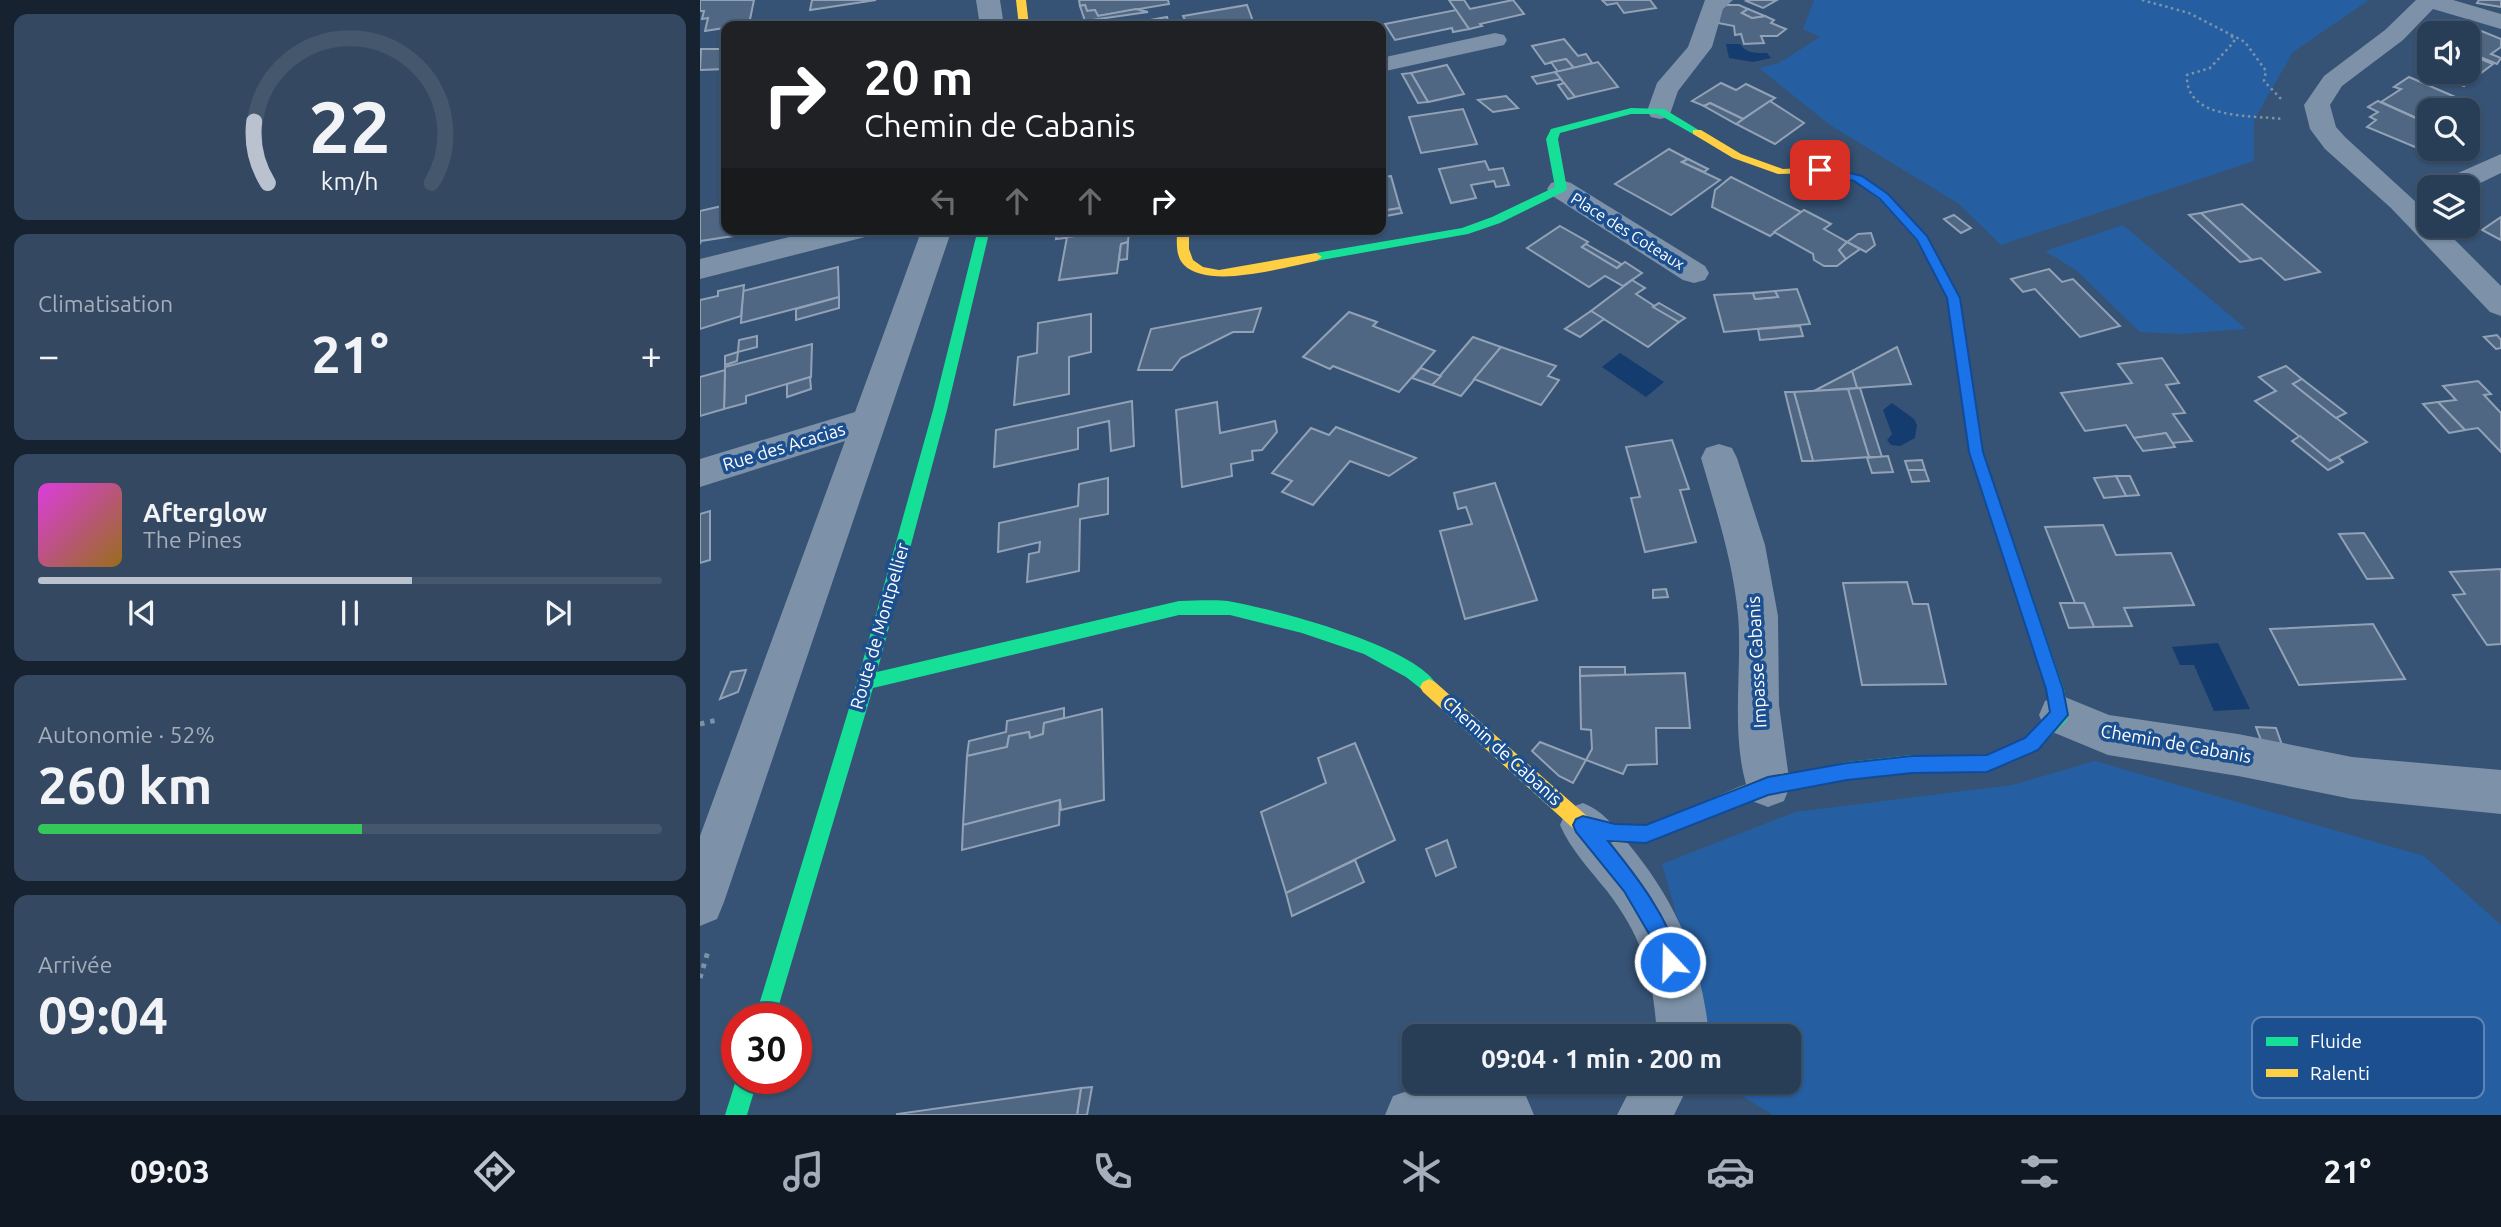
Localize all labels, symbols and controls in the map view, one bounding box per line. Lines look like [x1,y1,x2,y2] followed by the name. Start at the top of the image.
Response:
[2417,21,2480,238] map controls
[2417,21,2480,84] button: sound
[749,49,840,140] icon: right
[864,49,973,104] text: 20 m
[309,85,391,167] text: 22
[2417,98,2480,161] button: search
[864,107,1135,143] text: Chemin de Cabanis
[1790,140,1850,200] pin
[1801,151,1839,189] icon: arrive
[321,167,379,195] text: km/h
[2417,175,2480,238] button: layers
[925,182,963,220] icon: left
[998,182,1036,220] icon: ahead
[1071,182,1109,220] icon: ahead
[1144,182,1182,220] icon: right
[1568,189,1688,273] street label: Place des Coteaux
[38,291,173,316] text: Climatisation
[311,325,389,383] text: 21°
[38,334,59,376] text: −
[641,334,662,376] text: +
[720,418,848,474] street label: Rue des Acacias
[143,498,267,527] text: Afterglow
[143,527,242,552] text: The Pines
[846,540,912,711] street label: Route de Montpellier
[123,594,161,632] icon: previous
[331,594,369,632] icon: pause
[539,594,577,632] icon: next
[1743,595,1769,729] street label: Impasse Cabanis
[1439,692,1566,809] street label: Chemin de Cabanis
[2099,720,2253,766] street label: Chemin de Cabanis
[38,722,215,747] text: Autonomie · 52%
[38,756,212,814] text: 260 km
[1633,925,1707,999] position arrow
[38,952,113,977] text: Arrivée
[38,986,168,1044] text: 09:04
[721,1003,812,1094] speed limit sign: 30
[2252,1017,2484,1098] legend
[2310,1030,2362,1052] text: Fluide
[1481,1044,1722,1073] text: 09:04 · 1 min · 200 m
[2310,1062,2370,1084] text: Ralenti
[470,1147,519,1196] icon: directions
[779,1147,828,1196] icon: music
[1088,1147,1137,1196] icon: phone
[1397,1147,1446,1196] icon: climate
[1706,1147,1755,1196] icon: car
[2015,1147,2064,1196] icon: filters
[130,1153,210,1189] text: 09:03
[2324,1153,2371,1189] text: 21°

